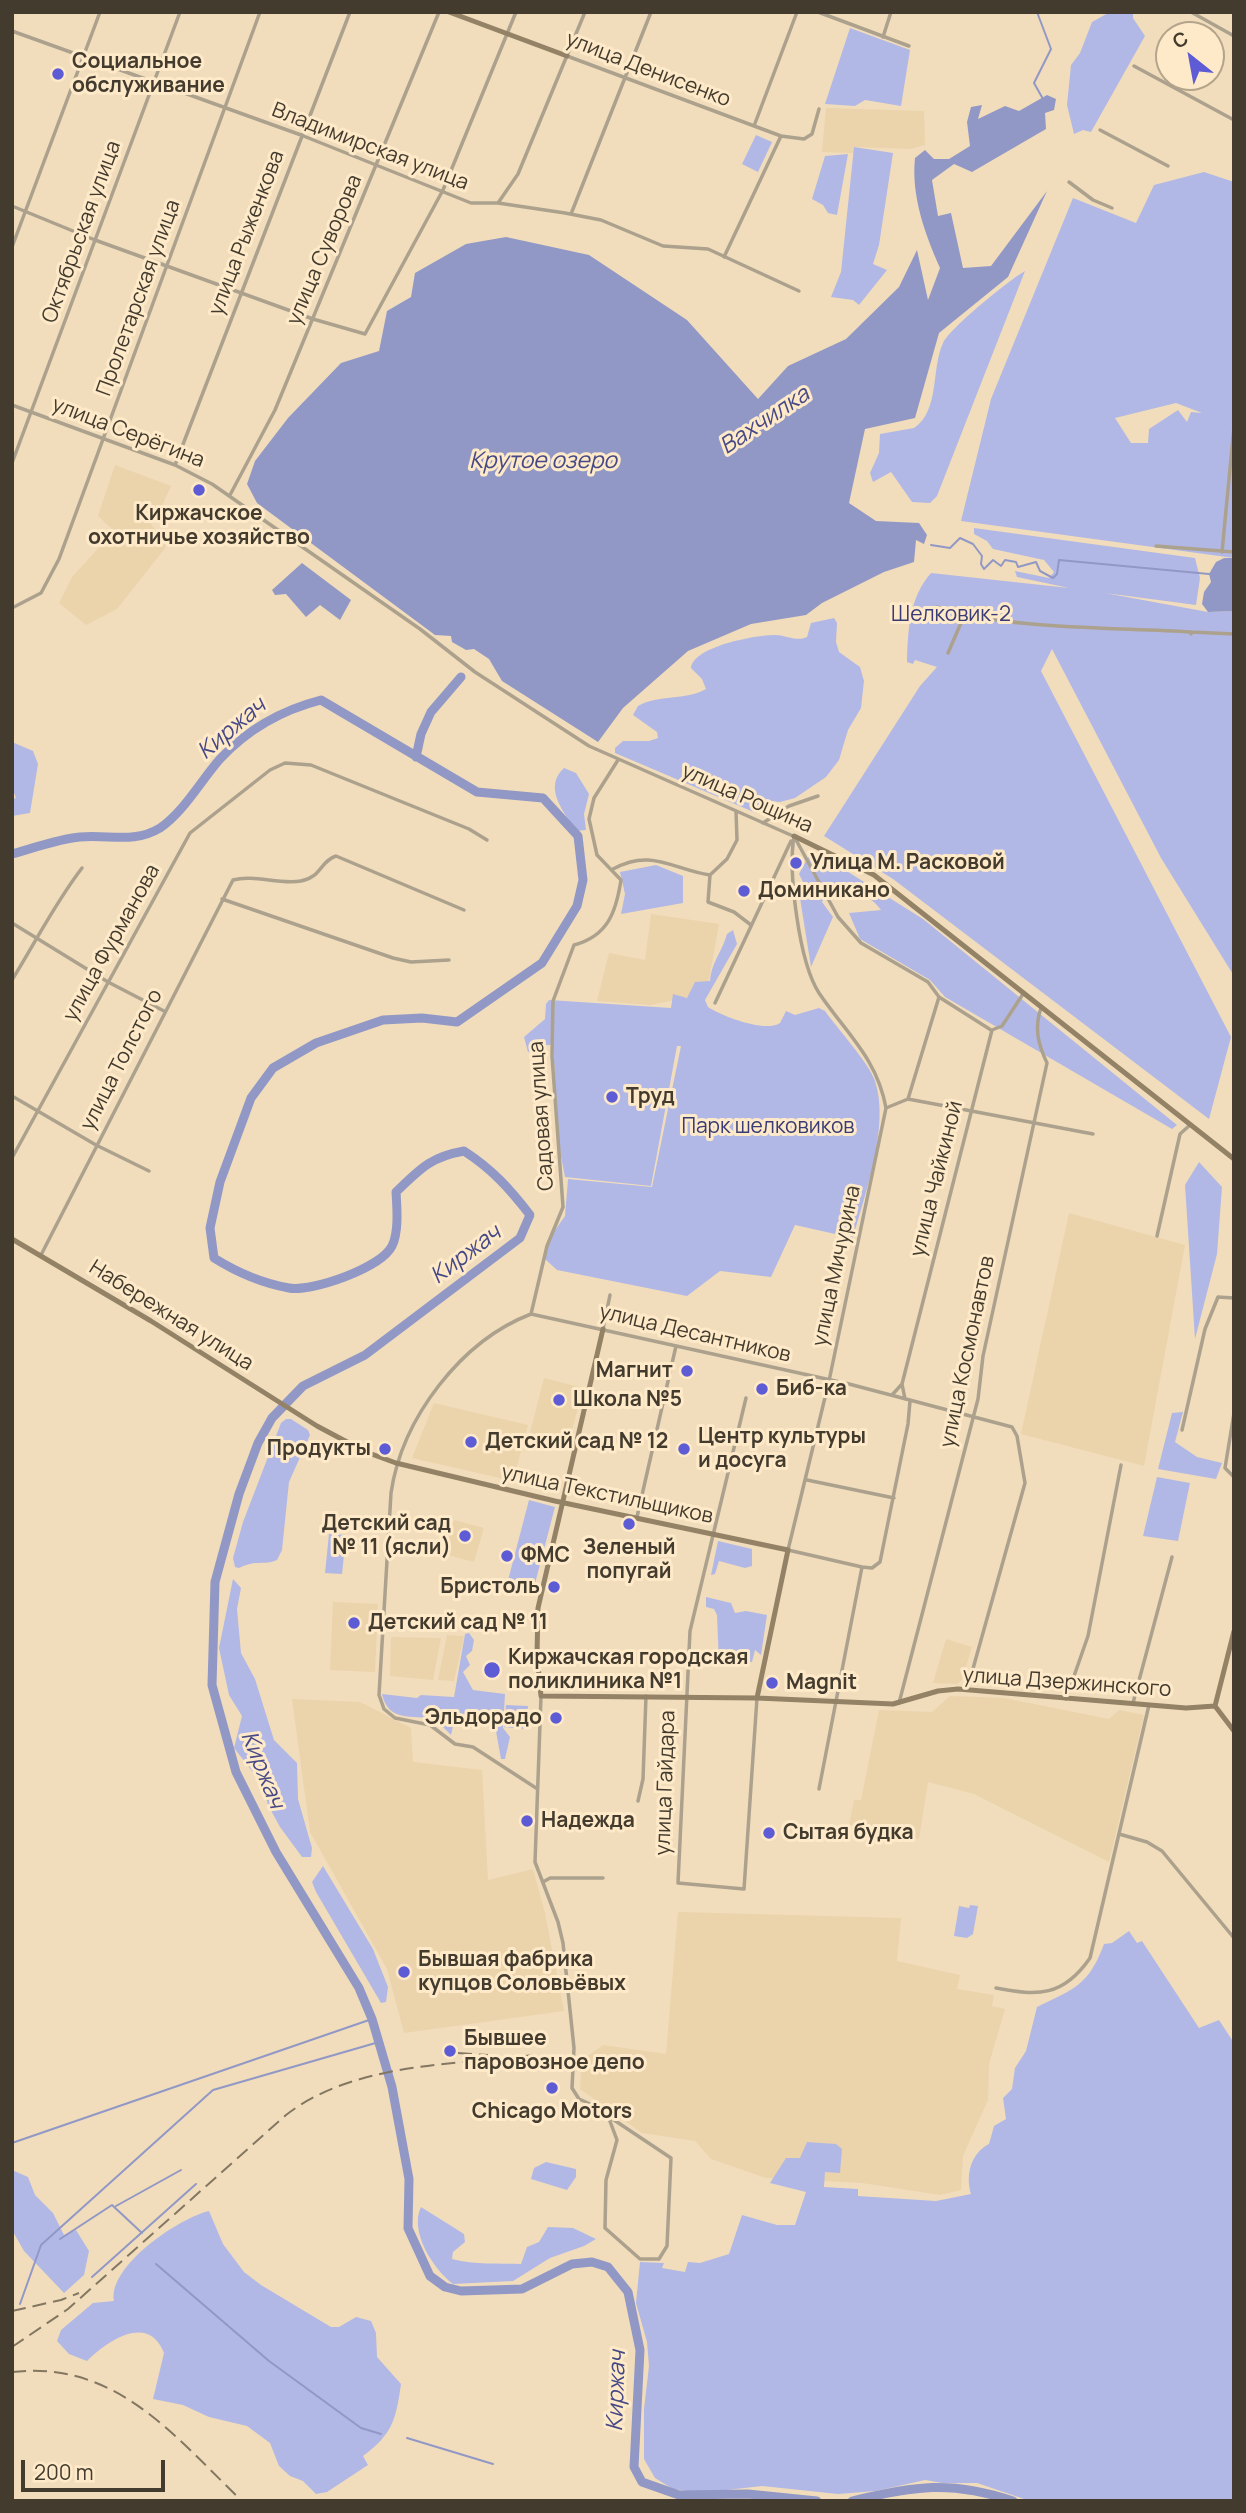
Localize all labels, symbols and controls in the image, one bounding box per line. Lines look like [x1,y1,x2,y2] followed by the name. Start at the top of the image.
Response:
[1155,21,1225,91] north arrow
[1167,25,1193,54] text: С
[562,27,734,113] street label: улица Денисенко
[72,49,225,99] place label: Социальное обслуживание
[50,66,66,82] marker: Социальное обслуживание
[268,98,472,196] street label: Владимирская улица
[37,137,127,327] street label: Октябрьская улица
[204,147,290,319] street label: улица Рыженкова
[282,171,368,329] street label: улица Суворова
[92,197,186,399] street label: Пролетарская улица
[715,381,815,461] water label: Вахчилка
[48,392,208,474] street label: улица Серёгина
[469,448,617,476] water label: Крутое озеро
[191,482,207,498] marker: Киржачское охотничье хозяйство
[88,501,310,551] place label: Киржачское охотничье хозяйство
[891,602,1011,628] park label: Шелковик-2
[192,692,272,766] water label: Киржач
[678,759,816,839] street label: улица Рощина
[810,850,1005,876] place label: Улица М. Расковой
[788,855,804,871] marker: Улица М. Расковой
[58,860,166,1026] street label: улица Фурманова
[758,878,890,904] place label: Доминикано
[736,883,752,899] marker: Доминикано
[76,985,168,1135] street label: улица Толстого
[524,1040,560,1192] street label: Садовая улица
[626,1084,675,1110] place label: Труд
[604,1089,620,1105] marker: Труд
[905,1098,969,1260] street label: улица Чайкиной
[681,1114,855,1140] park label: Парк шелковиков
[808,1183,866,1349] street label: улица Мичурина
[425,1220,507,1290] water label: Киржач
[935,1254,1001,1450] street label: улица Космонавтов
[84,1255,258,1377] street label: Набережная улица
[597,1300,793,1368] street label: улица Десантников
[596,1358,673,1384] place label: Магнит
[679,1363,695,1379] marker: Магнит
[776,1376,847,1402] place label: Биб-ка
[754,1381,770,1397] marker: Биб-ка
[573,1387,682,1413] place label: Школа №5
[551,1392,567,1408] marker: Школа №5
[698,1424,866,1474] place label: Центр культуры и досуга
[485,1429,668,1455] place label: Детский сад № 12
[463,1434,479,1450] marker: Детский сад № 12
[267,1436,371,1462] place label: Продукты
[377,1441,393,1457] marker: Продукты
[676,1441,692,1457] marker: Центр культуры и досуга
[499,1460,715,1530] street label: улица Текстильщиков
[322,1511,451,1561] place label: Детский сад № 11 (ясли)
[621,1516,637,1532] marker: Зеленый попугай
[457,1528,473,1544] marker: Детский сад № 11 (ясли)
[583,1535,675,1585] place label: Зеленый попугай
[521,1543,570,1569] place label: ФМС
[499,1548,515,1564] marker: ФМС
[440,1574,540,1600] place label: Бристоль
[546,1579,562,1595] marker: Бристоль
[368,1610,548,1636] place label: Детский сад № 11
[346,1615,362,1631] marker: Детский сад № 11
[508,1645,748,1695] place label: Киржачская городская поликлиника №1
[482,1660,502,1680] marker: Киржачская городская поликлиника №1
[962,1663,1172,1703] street label: улица Дзержинского
[786,1670,857,1696] place label: Magnit
[764,1675,780,1691] marker: Magnit
[425,1705,542,1731] place label: Эльдорадо
[548,1710,564,1726] marker: Эльдорадо
[651,1710,681,1856] street label: улица Гайдара
[234,1727,290,1813] water label: Киржач
[541,1808,635,1834] place label: Надежда
[519,1813,535,1829] marker: Надежда
[783,1820,914,1846] place label: Сытая будка
[761,1825,777,1841] marker: Сытая будка
[418,1947,626,1997] place label: Бывшая фабрика купцов Соловьёвых
[396,1964,412,1980] marker: Бывшая фабрика купцов Соловьёвых
[464,2026,645,2076] place label: Бывшее паровозное депо
[442,2043,458,2059] marker: Бывшее паровозное депо
[544,2080,560,2096] marker: Chicago Motors
[472,2099,632,2125] place label: Chicago Motors
[602,2350,632,2432] water label: Киржач
[24,2446,168,2490] scale bar
[34,2458,94,2486] text: 200 m

